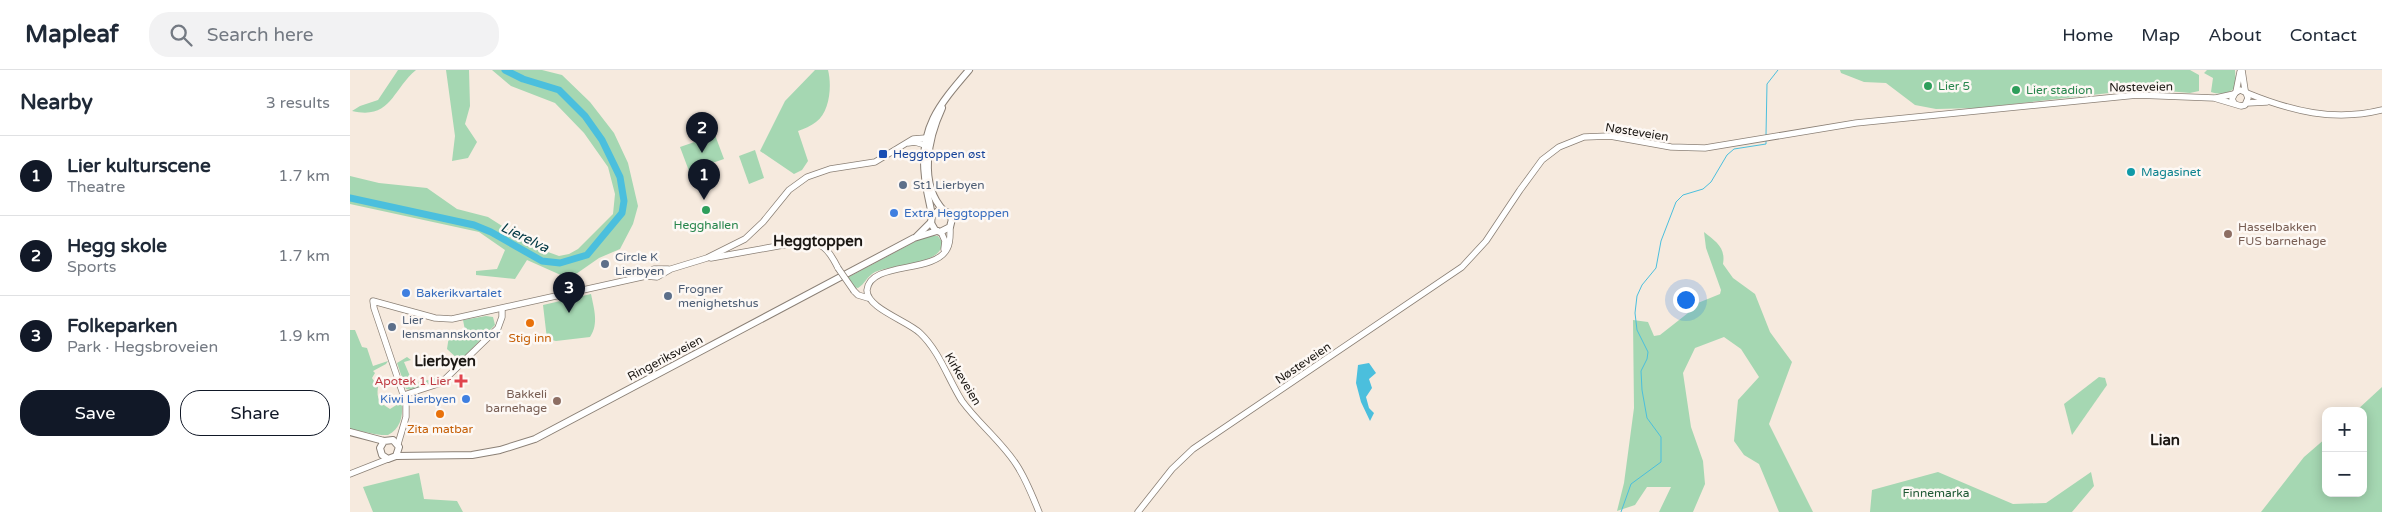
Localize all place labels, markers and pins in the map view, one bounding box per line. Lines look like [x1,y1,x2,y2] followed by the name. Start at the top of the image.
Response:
[1938,79,1970,93] place label: Lier 5
[1922,80,1934,92] marker: Lier 5
[2026,83,2093,97] place label: Lier stadion
[2010,84,2022,96] marker: Lier stadion
[686,112,718,153] pin: 2
[893,147,986,161] place label: Heggtoppen øst
[877,148,889,160] marker: Heggtoppen øst
[688,159,720,200] pin: 1
[2141,165,2202,179] place label: Magasinet
[2125,166,2137,178] marker: Magasinet
[913,178,985,192] place label: St1 Lierbyen
[897,179,909,191] marker: St1 Lierbyen
[700,204,712,216] marker: Hegghallen
[904,206,1009,220] place label: Extra Heggtoppen
[888,207,900,219] marker: Extra Heggtoppen
[674,218,738,232] place label: Hegghallen
[2238,220,2327,248] place label: Hasselbakken FUS barnehage
[2222,228,2234,240] marker: Hasselbakken FUS barnehage
[615,250,664,278] place label: Circle K Lierbyen
[599,258,611,270] marker: Circle K Lierbyen
[553,272,585,313] pin: 3
[678,282,759,310] place label: Frogner menighetshus
[416,286,502,300] place label: Bakerikvartalet
[400,287,412,299] marker: Bakerikvartalet
[662,290,674,302] marker: Frogner menighetshus
[402,313,501,341] place label: Lier lensmannskontor
[524,317,536,329] marker: Stig inn
[386,321,398,333] marker: Lier lensmannskontor
[509,331,552,345] place label: Stig inn
[374,374,451,388] place label: Apotek 1 Lier
[455,375,467,387] marker: Apotek 1 Lier
[486,387,547,415] place label: Bakkeli barnehage
[380,392,456,406] place label: Kiwi Lierbyen
[460,393,472,405] marker: Kiwi Lierbyen
[551,395,563,407] marker: Bakkeli barnehage
[434,408,446,420] marker: Zita matbar
[407,422,473,436] place label: Zita matbar

